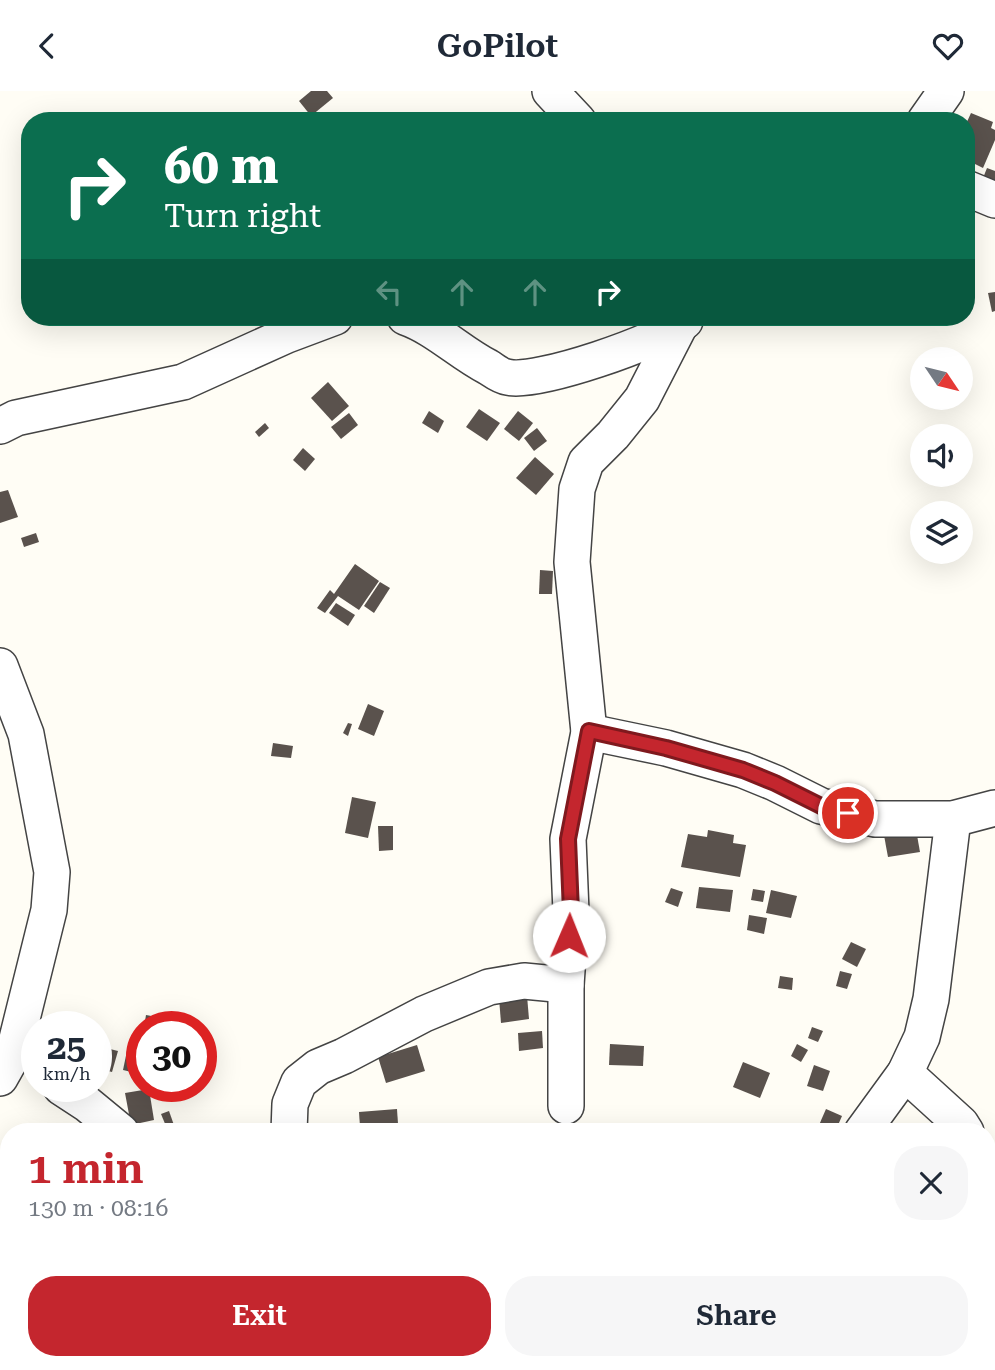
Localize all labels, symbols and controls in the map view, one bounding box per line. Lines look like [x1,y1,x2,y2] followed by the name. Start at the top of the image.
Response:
[28,27,66,65] icon: back
[437,27,558,65] text: GoPilot
[929,27,967,65] icon: heart
[164,138,279,195] text: 60 m
[49,140,140,231] icon: right
[164,197,321,235] text: Turn right
[370,273,408,311] icon: left
[443,273,481,311] icon: ahead
[516,273,554,311] icon: ahead
[589,273,627,311] icon: right
[910,347,973,409] north arrow
[910,347,973,564] map controls
[910,424,973,487] button: sound
[910,501,973,564] button: layers
[818,783,878,843] pin
[829,794,867,832] icon: arrive
[532,899,606,973] position arrow
[126,1011,217,1102] speed limit sign: 30
[47,1027,86,1068] text: 25
[42,1063,91,1084] text: km/h
[28,1144,144,1193] text: 1 min
[894,1146,968,1220] button: close
[28,1195,168,1222] text: 130 m · 08:16
[28,1276,491,1356] button: Exit
[505,1276,968,1356] button: Share

